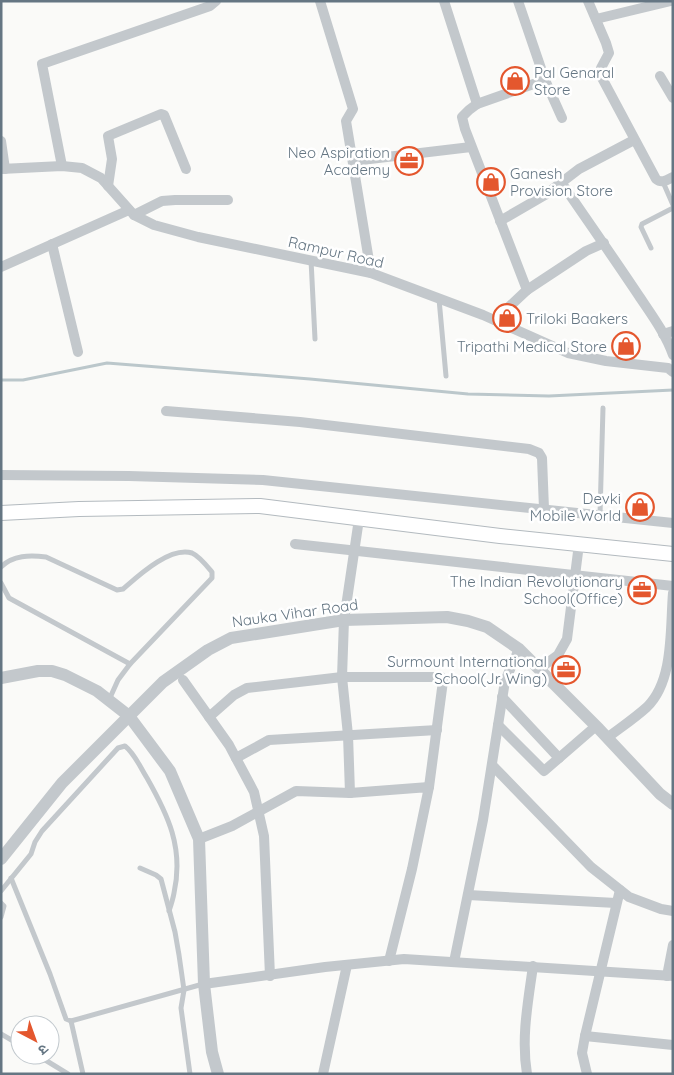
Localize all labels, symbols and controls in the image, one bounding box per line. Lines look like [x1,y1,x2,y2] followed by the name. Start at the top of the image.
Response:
[534,63,614,99] place label: Pal Genaral Store
[500,66,530,96] shop icon: Pal Genaral Store
[288,143,390,179] place label: Neo Aspiration Academy
[394,146,424,176] office icon: Neo Aspiration Academy
[510,164,613,200] place label: Ganesh Provision Store
[476,167,506,197] shop icon: Ganesh Provision Store
[286,232,386,272] street label: Rampur Road
[492,303,522,333] shop icon: Triloki Baakers
[526,309,628,328] place label: Triloki Baakers
[611,331,641,361] shop icon: Tripathi Medical Store
[457,337,607,356] place label: Tripathi Medical Store
[530,489,621,525] place label: Devki Mobile World
[625,492,655,522] shop icon: Devki Mobile World
[450,572,623,608] place label: The Indian Revolutionary School(Office)
[627,575,657,605] office icon: The Indian Revolutionary School(Office)
[231,595,359,631] street label: Nauka Vihar Road
[387,652,547,688] place label: Surmount International School(Jr. Wing)
[551,655,581,685] office icon: Surmount International School(Jr. Wing)
[10,1015,60,1065] north arrow
[34,1040,53,1060] text: उ

